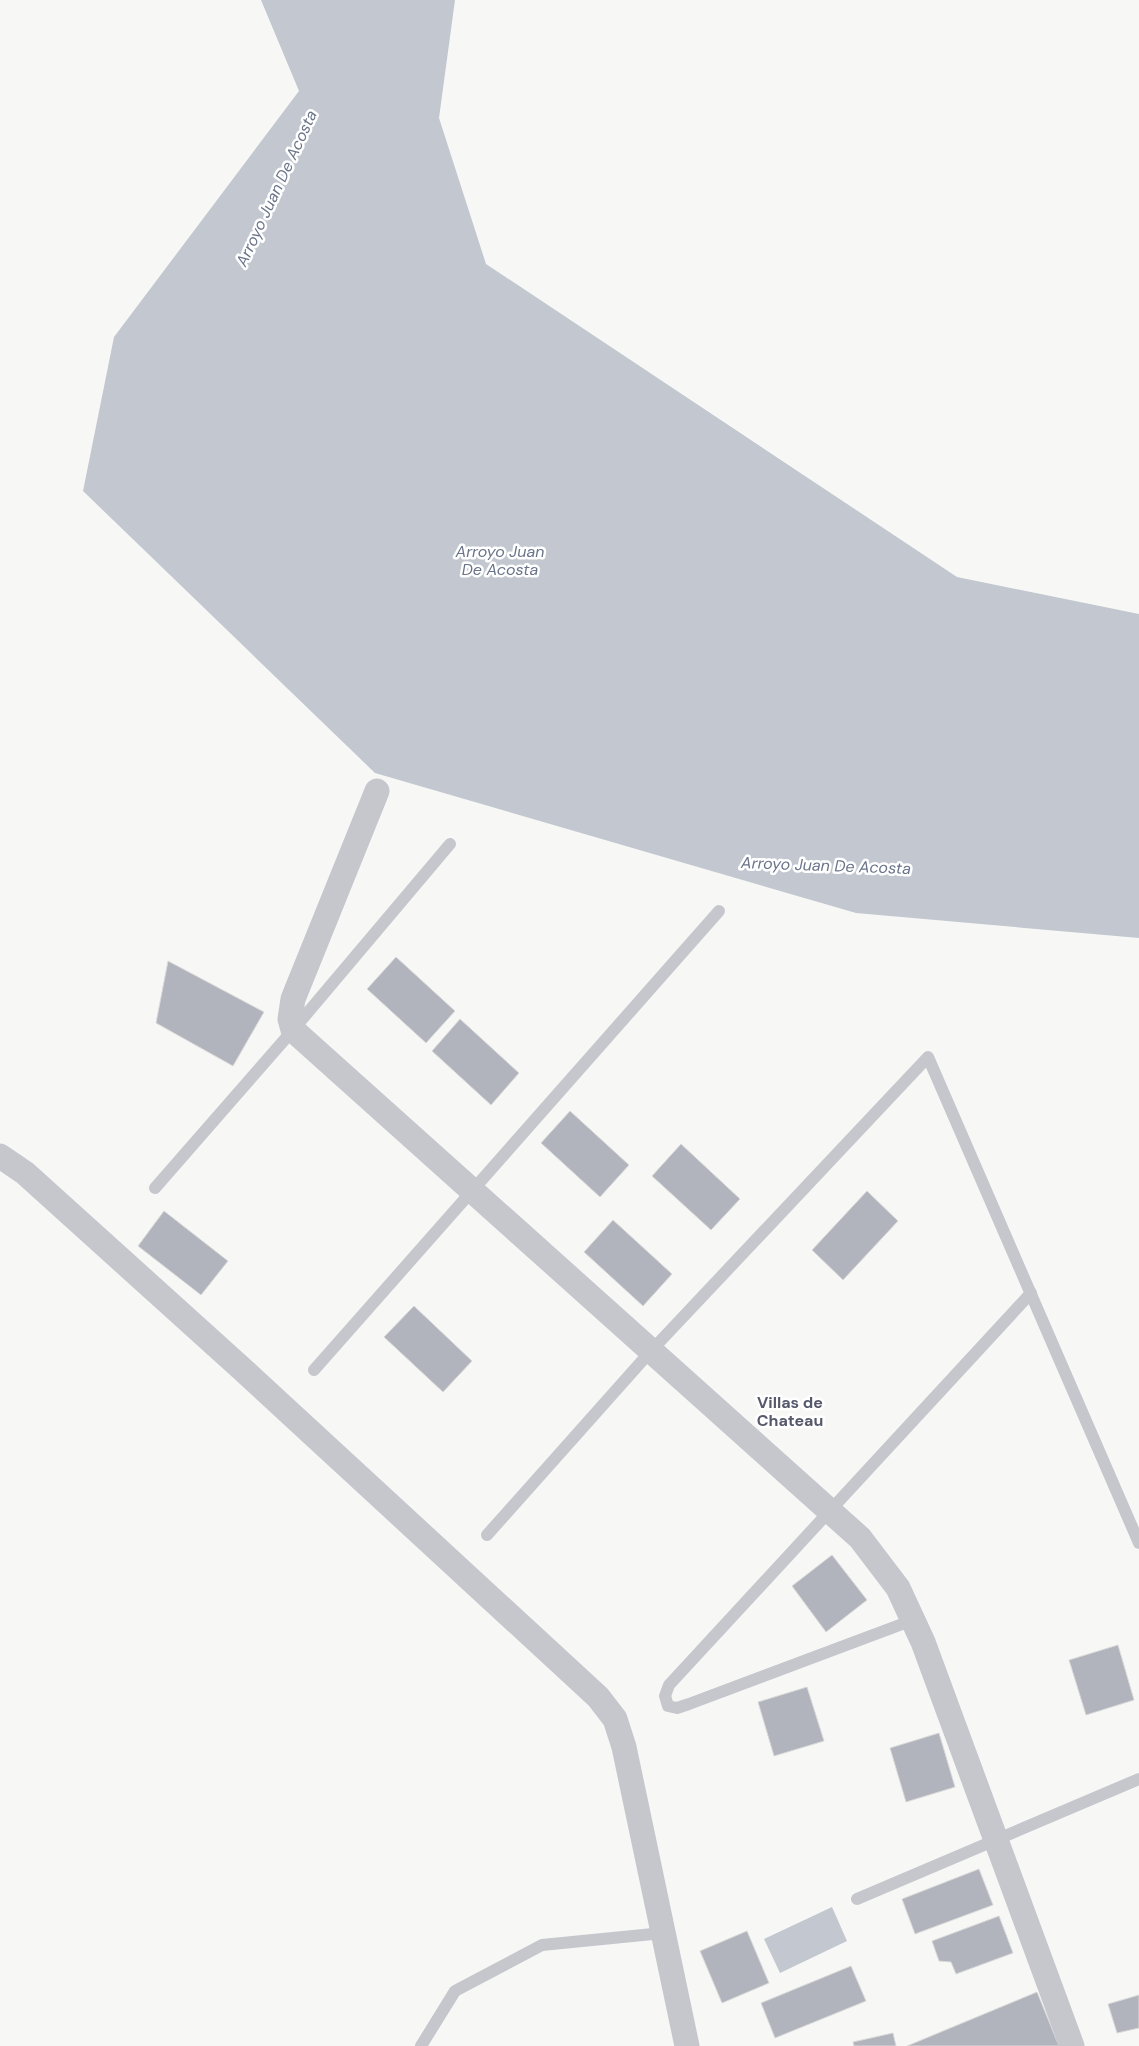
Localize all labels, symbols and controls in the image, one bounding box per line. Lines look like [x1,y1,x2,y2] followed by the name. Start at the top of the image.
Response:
[231,107,322,271] water label: Arroyo Juan De Acosta
[455,541,544,580] water label: Arroyo Juan De Acosta
[740,852,911,879] water label: Arroyo Juan De Acosta
[757,1392,823,1431] district label: Villas de Chateau

